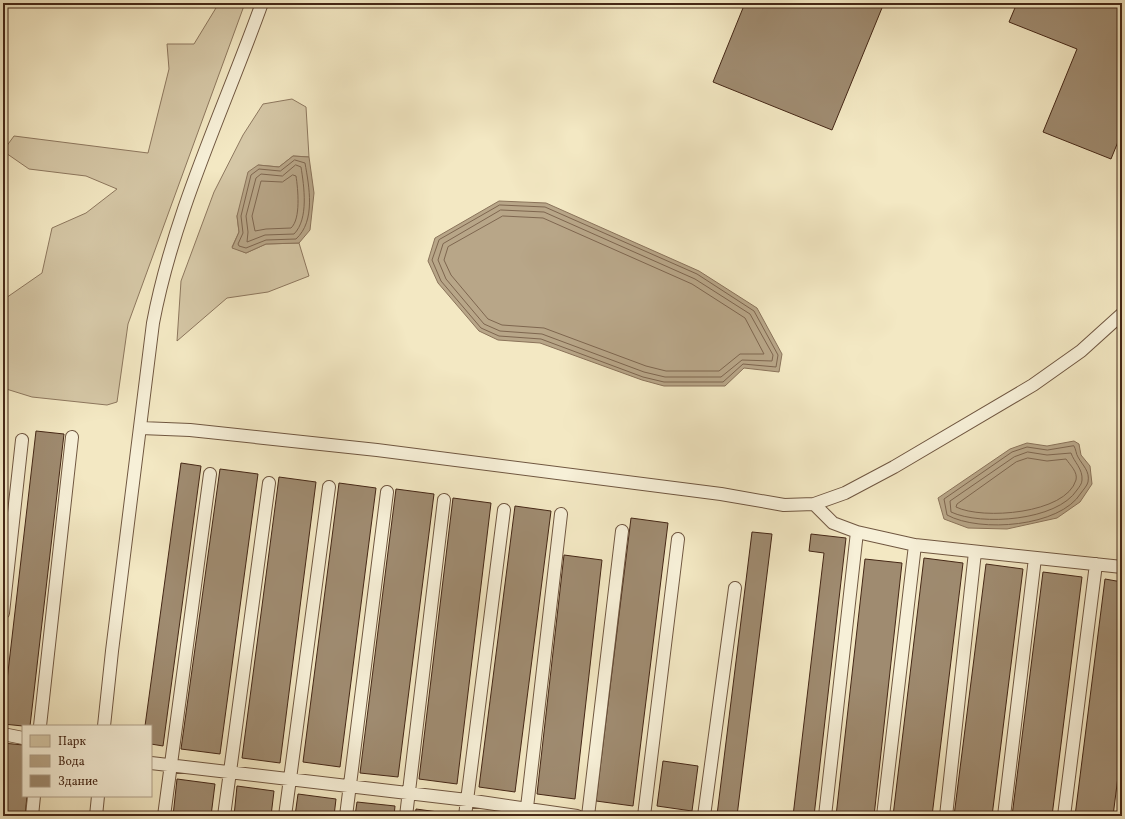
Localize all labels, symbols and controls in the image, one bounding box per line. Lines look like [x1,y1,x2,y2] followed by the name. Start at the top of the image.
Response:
[22,725,152,797] legend
[58,734,86,750] text: Парк
[58,754,85,770] text: Вода
[58,774,98,790] text: Здание

